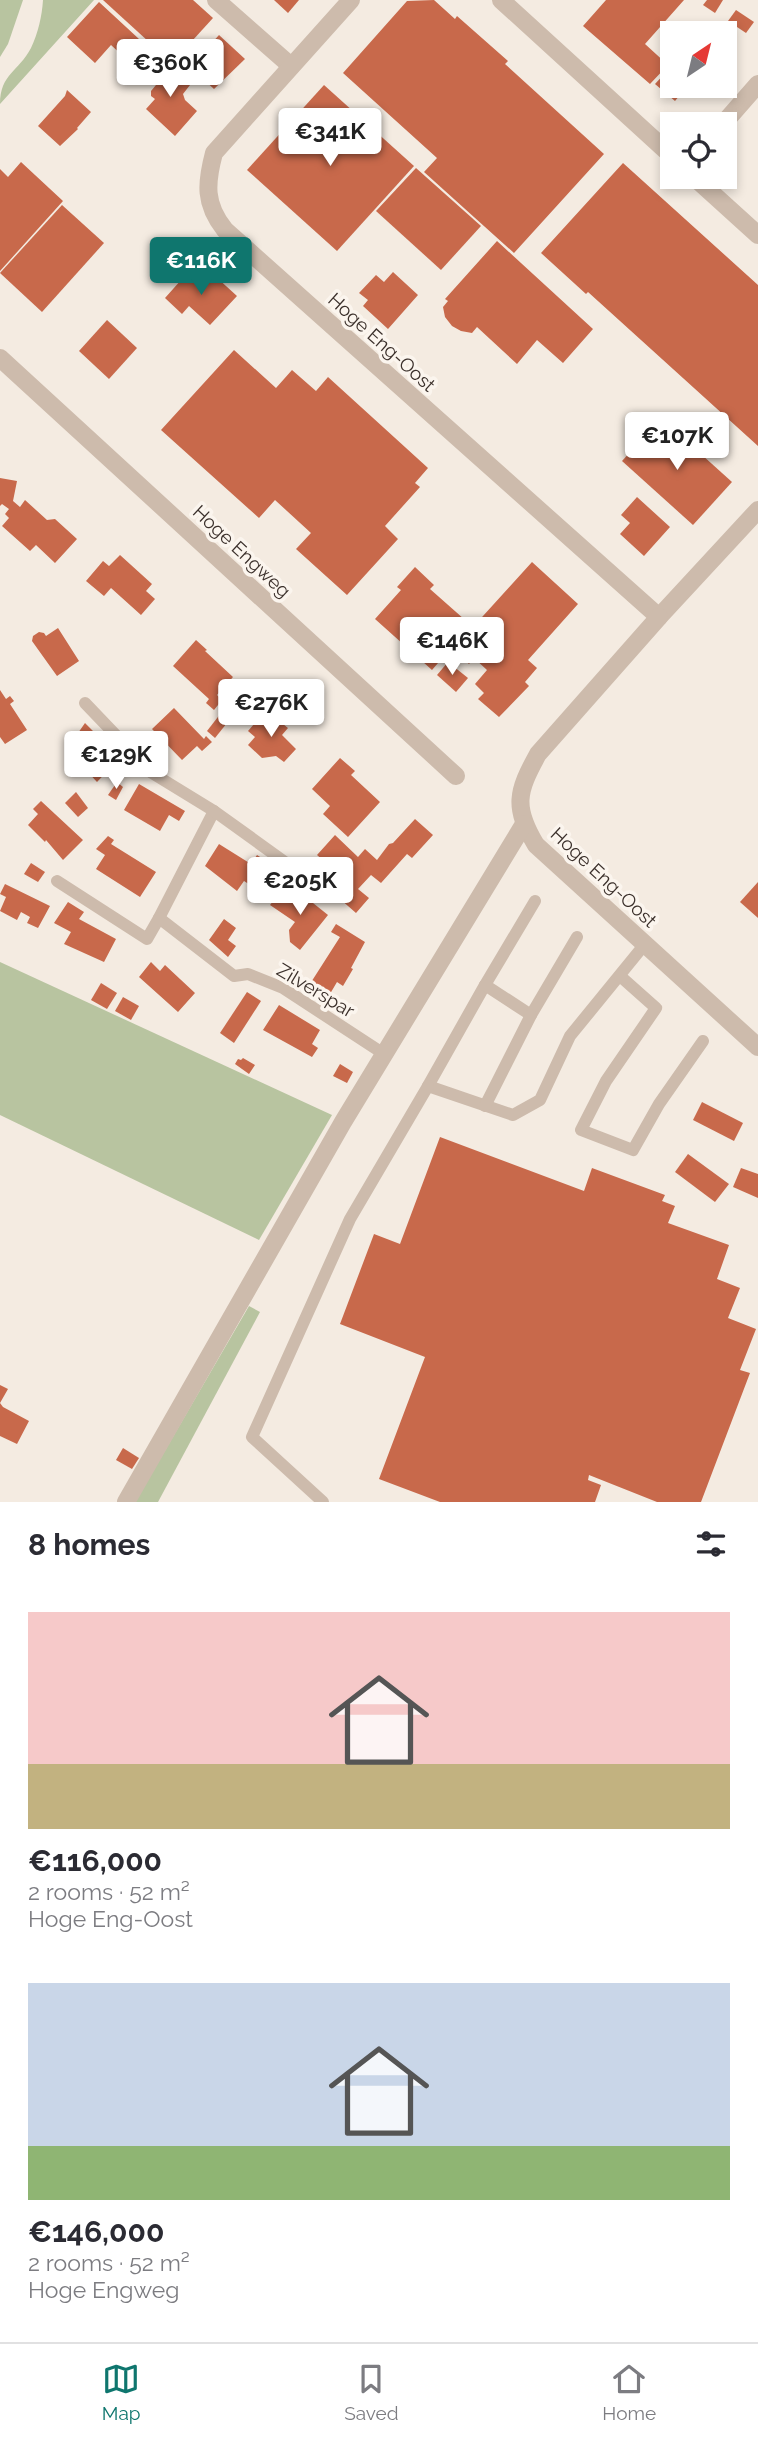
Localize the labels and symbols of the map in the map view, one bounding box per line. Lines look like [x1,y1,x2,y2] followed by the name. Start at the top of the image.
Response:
[660,21,737,98] north arrow
[121,40,219,99] pin: €360K
[281,108,379,168] pin: €341K
[152,238,250,297] pin: €116K
[324,288,440,396] street label: Hoge Eng-Oost
[628,412,726,472] pin: €107K
[189,500,295,602] street label: Hoge Engweg
[403,618,501,677] pin: €146K
[222,680,320,739] pin: €276K
[67,732,165,791] pin: €129K
[547,822,662,932] street label: Hoge Eng-Oost
[251,858,349,917] pin: €205K
[273,958,359,1022] street label: Zilverspar

